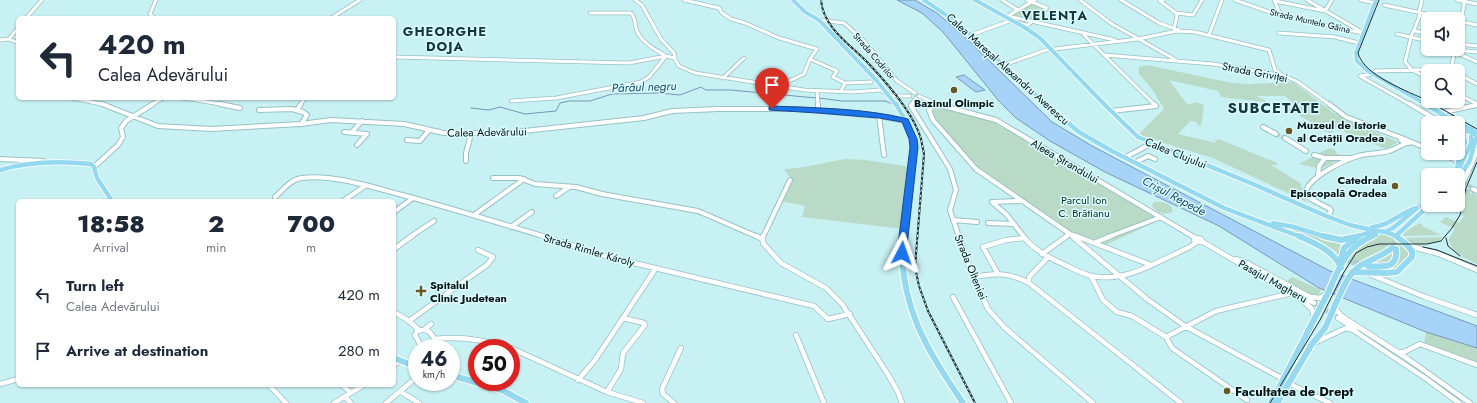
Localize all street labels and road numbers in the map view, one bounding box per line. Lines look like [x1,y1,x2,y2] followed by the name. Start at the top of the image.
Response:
[1269,5,1352,36] street label: Strada Muntele Găina
[943,9,1073,129] street label: Calea Mareșal Alexandru Averescu
[850,29,899,83] street label: Strada Codrilor
[1221,58,1289,86] street label: Strada Griviței
[447,123,527,141] street label: Calea Adevărului
[1143,133,1209,173] street label: Calea Clujului
[1028,135,1102,187] street label: Aleea Ștrandului
[542,229,637,271] street label: Strada Rimler Károly
[951,232,991,302] street label: Strada Olteniei
[1236,255,1310,307] street label: Pasajul Magheru

